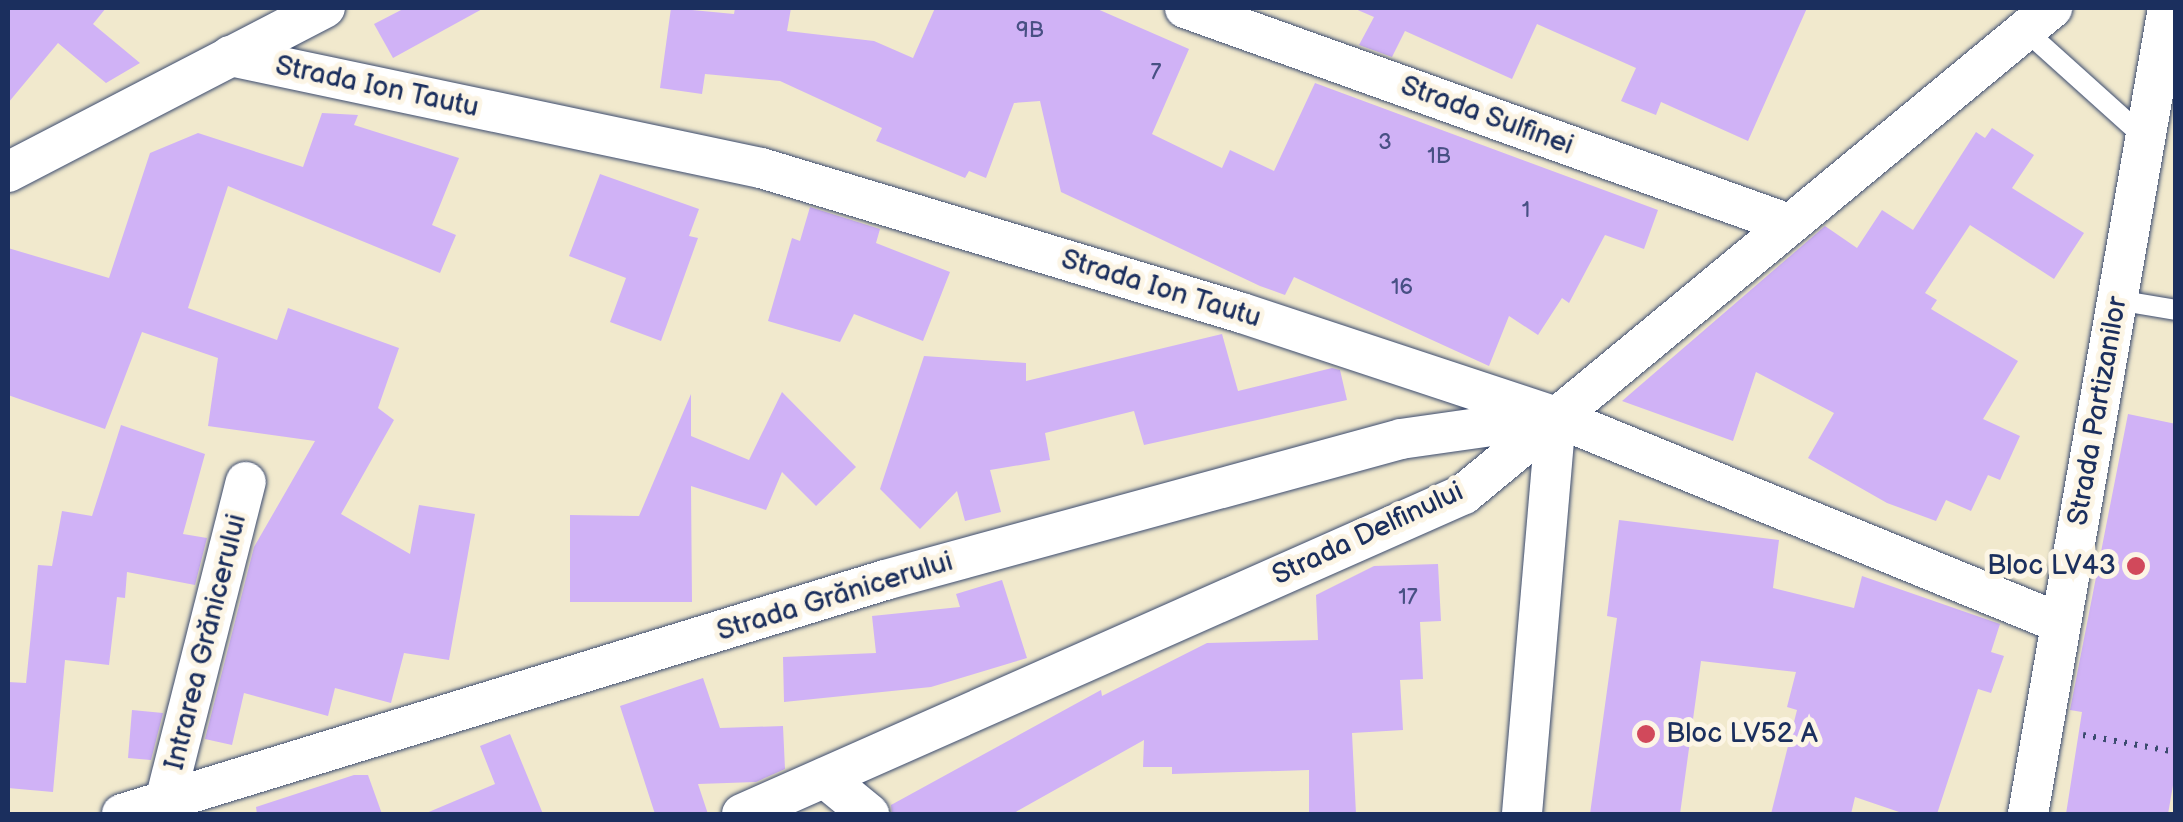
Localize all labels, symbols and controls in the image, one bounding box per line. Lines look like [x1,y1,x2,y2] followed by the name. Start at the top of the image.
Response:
[1016,18,1044,44] house number: 9B
[272,49,482,125] street label: Strada Ion Tautu
[1151,60,1161,86] house number: 7
[1396,69,1578,163] street label: Strada Sulfinei
[1378,130,1392,156] house number: 3
[1427,144,1451,170] house number: 1B
[1522,198,1530,224] house number: 1
[1057,243,1265,335] street label: Strada Ion Tautu
[1391,275,1413,301] house number: 16
[2061,294,2135,528] street label: Strada Partizanilor
[1267,475,1469,593] street label: Strada Delfinului
[158,511,254,773] street label: Intrarea Grănicerului
[713,545,957,649] street label: Strada Grănicerului
[1987,549,2116,583] place label: Bloc LV43
[2125,555,2147,577] marker: Bloc LV43
[1398,585,1418,611] house number: 17
[1666,717,1818,751] place label: Bloc LV52 A
[1635,723,1657,745] marker: Bloc LV52 A

